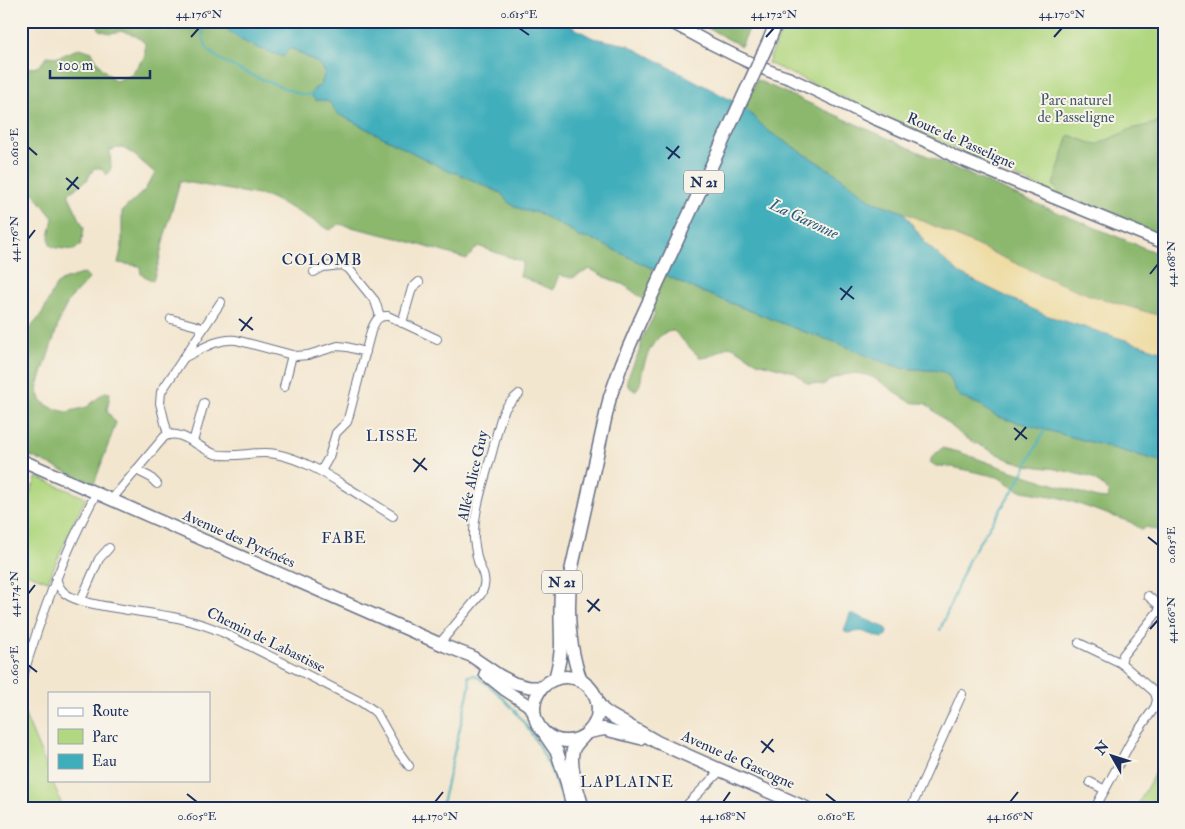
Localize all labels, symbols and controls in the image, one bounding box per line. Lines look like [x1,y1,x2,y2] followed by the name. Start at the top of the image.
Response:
[176,7,222,22] text: 44.176°N
[501,7,538,22] text: 0.615°E
[751,7,797,22] text: 44.172°N
[1039,7,1085,22] text: 44.170°N
[50,48,150,80] scale bar
[58,56,94,75] text: 100 m
[1037,91,1115,127] park label: Parc naturel de Passeligne
[904,109,1018,173] street label: Route de Passeligne
[7,128,22,166] text: 0.610°E
[684,170,724,193] road number: N 21
[765,194,842,244] water label: La Garonne
[7,216,22,262] text: 44.176°N
[1164,241,1179,287] text: 44.168°N
[282,250,362,270] district label: COLOMB
[366,426,418,446] district label: LISSE
[453,428,493,524] street label: Allée Alice Guy
[179,505,298,572] street label: Avenue des Pyrénées
[1164,526,1179,563] text: 0.615°E
[321,528,367,548] district label: FABE
[542,570,582,594] road number: N 21
[7,571,22,617] text: 44.174°N
[1164,596,1179,643] text: 44.166°N
[204,603,328,677] street label: Chemin de Labastisse
[7,645,22,684] text: 0.605°E
[48,692,210,782] legend
[92,702,129,721] text: Route
[678,726,798,793] street label: Avenue de Gascogne
[92,728,118,747] text: Parc
[1088,732,1138,782] north arrow
[1091,738,1113,759] text: N
[92,752,117,771] text: Eau
[580,772,674,792] district label: LAPLAINE
[178,809,217,824] text: 0.605°E
[412,809,458,824] text: 44.170°N
[700,809,746,824] text: 44.168°N
[817,809,855,824] text: 0.610°E
[987,809,1034,824] text: 44.166°N

